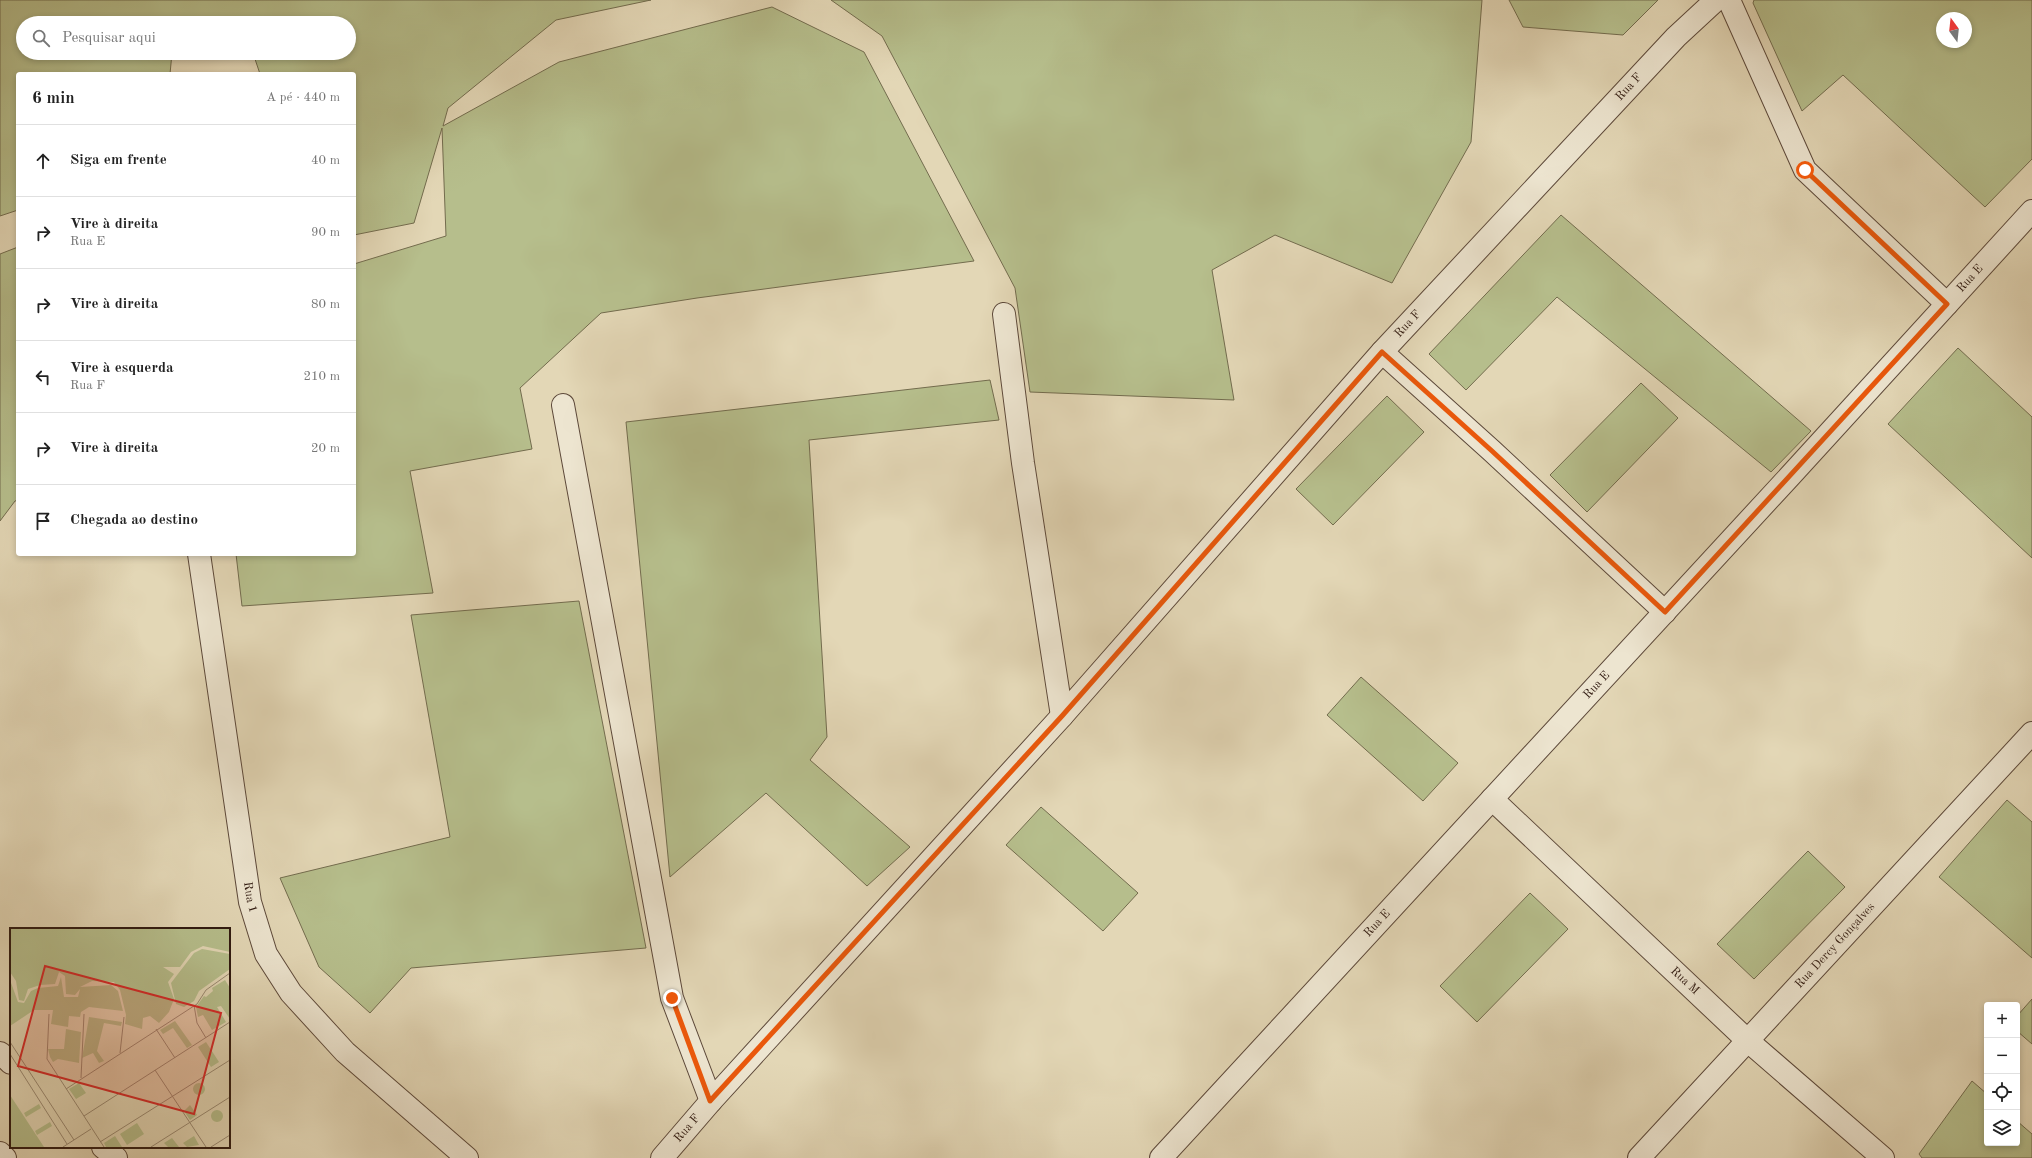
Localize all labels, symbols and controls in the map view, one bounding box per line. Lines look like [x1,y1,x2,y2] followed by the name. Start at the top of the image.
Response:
[1936,12,1972,48] north arrow
[16,16,356,60] search box
[30,27,52,49] icon: search
[62,31,156,46] text: Pesquisar aqui
[1614,71,1645,103] street label: Rua F
[32,90,75,107] text: 6 min
[266,91,340,104] text: A pé · 440 m
[32,150,54,172] icon: ahead
[70,153,167,168] text: Siga em frente
[311,154,340,167] text: 40 m
[1796,161,1814,179] route start
[70,217,158,232] text: Vire à direita
[32,222,54,244] icon: right
[311,226,340,239] text: 90 m
[70,235,105,248] text: Rua E
[1955,263,1986,295] street label: Rua E
[32,294,54,316] icon: right
[70,297,158,312] text: Vire à direita
[311,298,340,311] text: 80 m
[1393,308,1424,340] street label: Rua F
[70,361,174,376] text: Vire à esquerda
[32,366,54,388] icon: left
[303,370,340,383] text: 210 m
[70,379,105,392] text: Rua F
[32,438,54,460] icon: right
[70,441,158,456] text: Vire à direita
[311,442,340,455] text: 20 m
[32,510,54,532] icon: arrive
[70,513,198,528] text: Chegada ao destino
[1581,669,1612,701] street label: Rua E
[241,881,259,914] street label: Rua 1
[1793,901,1877,991] street label: Rua Dercy Gonçalves
[1362,907,1393,940] street label: Rua E
[10,928,230,1148] inset map
[1668,965,1701,997] street label: Rua M
[663,989,681,1007] route end
[1984,1002,2020,1146] map controls
[1984,1002,2020,1038] button: +
[1984,1038,2020,1074] button: −
[1984,1074,2020,1110] button: locate
[1984,1110,2020,1146] button: layers
[672,1112,703,1145] street label: Rua F

